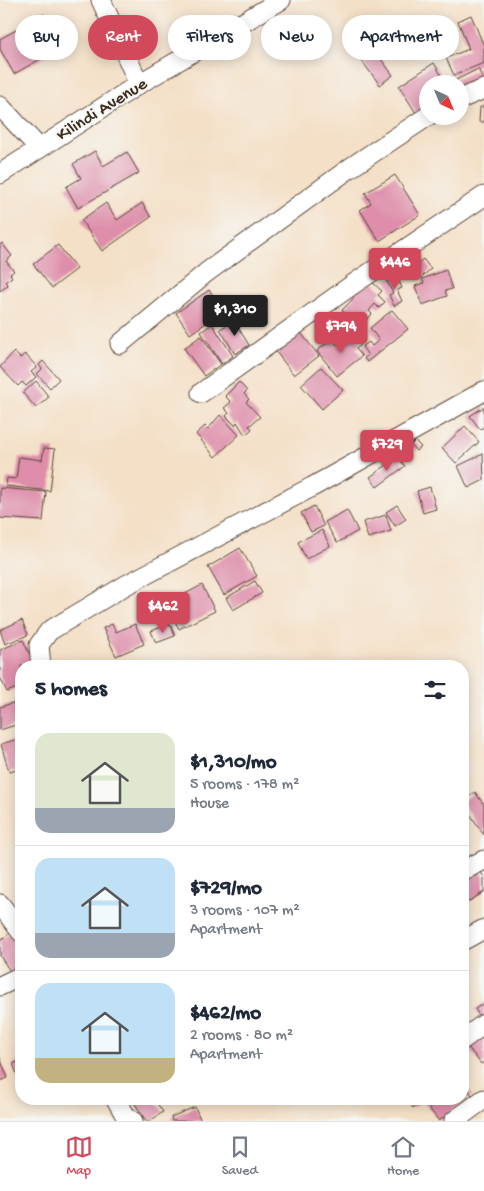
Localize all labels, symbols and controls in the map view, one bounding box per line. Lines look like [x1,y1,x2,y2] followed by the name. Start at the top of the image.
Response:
[15,15,78,60] chip: Buy
[88,15,158,60] chip: Rent
[168,15,251,60] chip: Filters
[261,15,332,60] chip: New
[342,15,459,60] chip: Apartment
[53,74,152,146] street label: Kilindi Avenue
[419,75,469,125] north arrow
[419,75,469,125] map controls
[365,248,425,290] pin: $446
[380,254,410,273] text: $446
[194,294,276,337] pin: $1,310
[214,301,256,320] text: $1,310
[311,312,371,354] pin: $794
[325,318,357,337] text: $794
[357,430,417,472] pin: $729
[371,436,403,455] text: $729
[133,592,193,634] pin: $462
[148,598,178,617] text: $462
[421,676,449,704] icon: filters
[35,678,107,703] text: 5 homes
[190,751,277,776] text: $1,310/mo
[75,753,135,813] icon: home
[190,776,299,795] text: 5 rooms · 178 m²
[190,795,229,814] text: House
[190,877,262,902] text: $729/mo
[75,878,135,938] icon: home
[190,902,300,921] text: 3 rooms · 107 m²
[190,921,262,940] text: Apartment
[190,1002,261,1027] text: $462/mo
[75,1003,135,1063] icon: home
[190,1027,293,1046] text: 2 rooms · 80 m²
[190,1046,262,1065] text: Apartment
[65,1133,93,1180] tab: Map
[222,1133,258,1180] tab: Saved
[387,1133,419,1180] tab: Home

